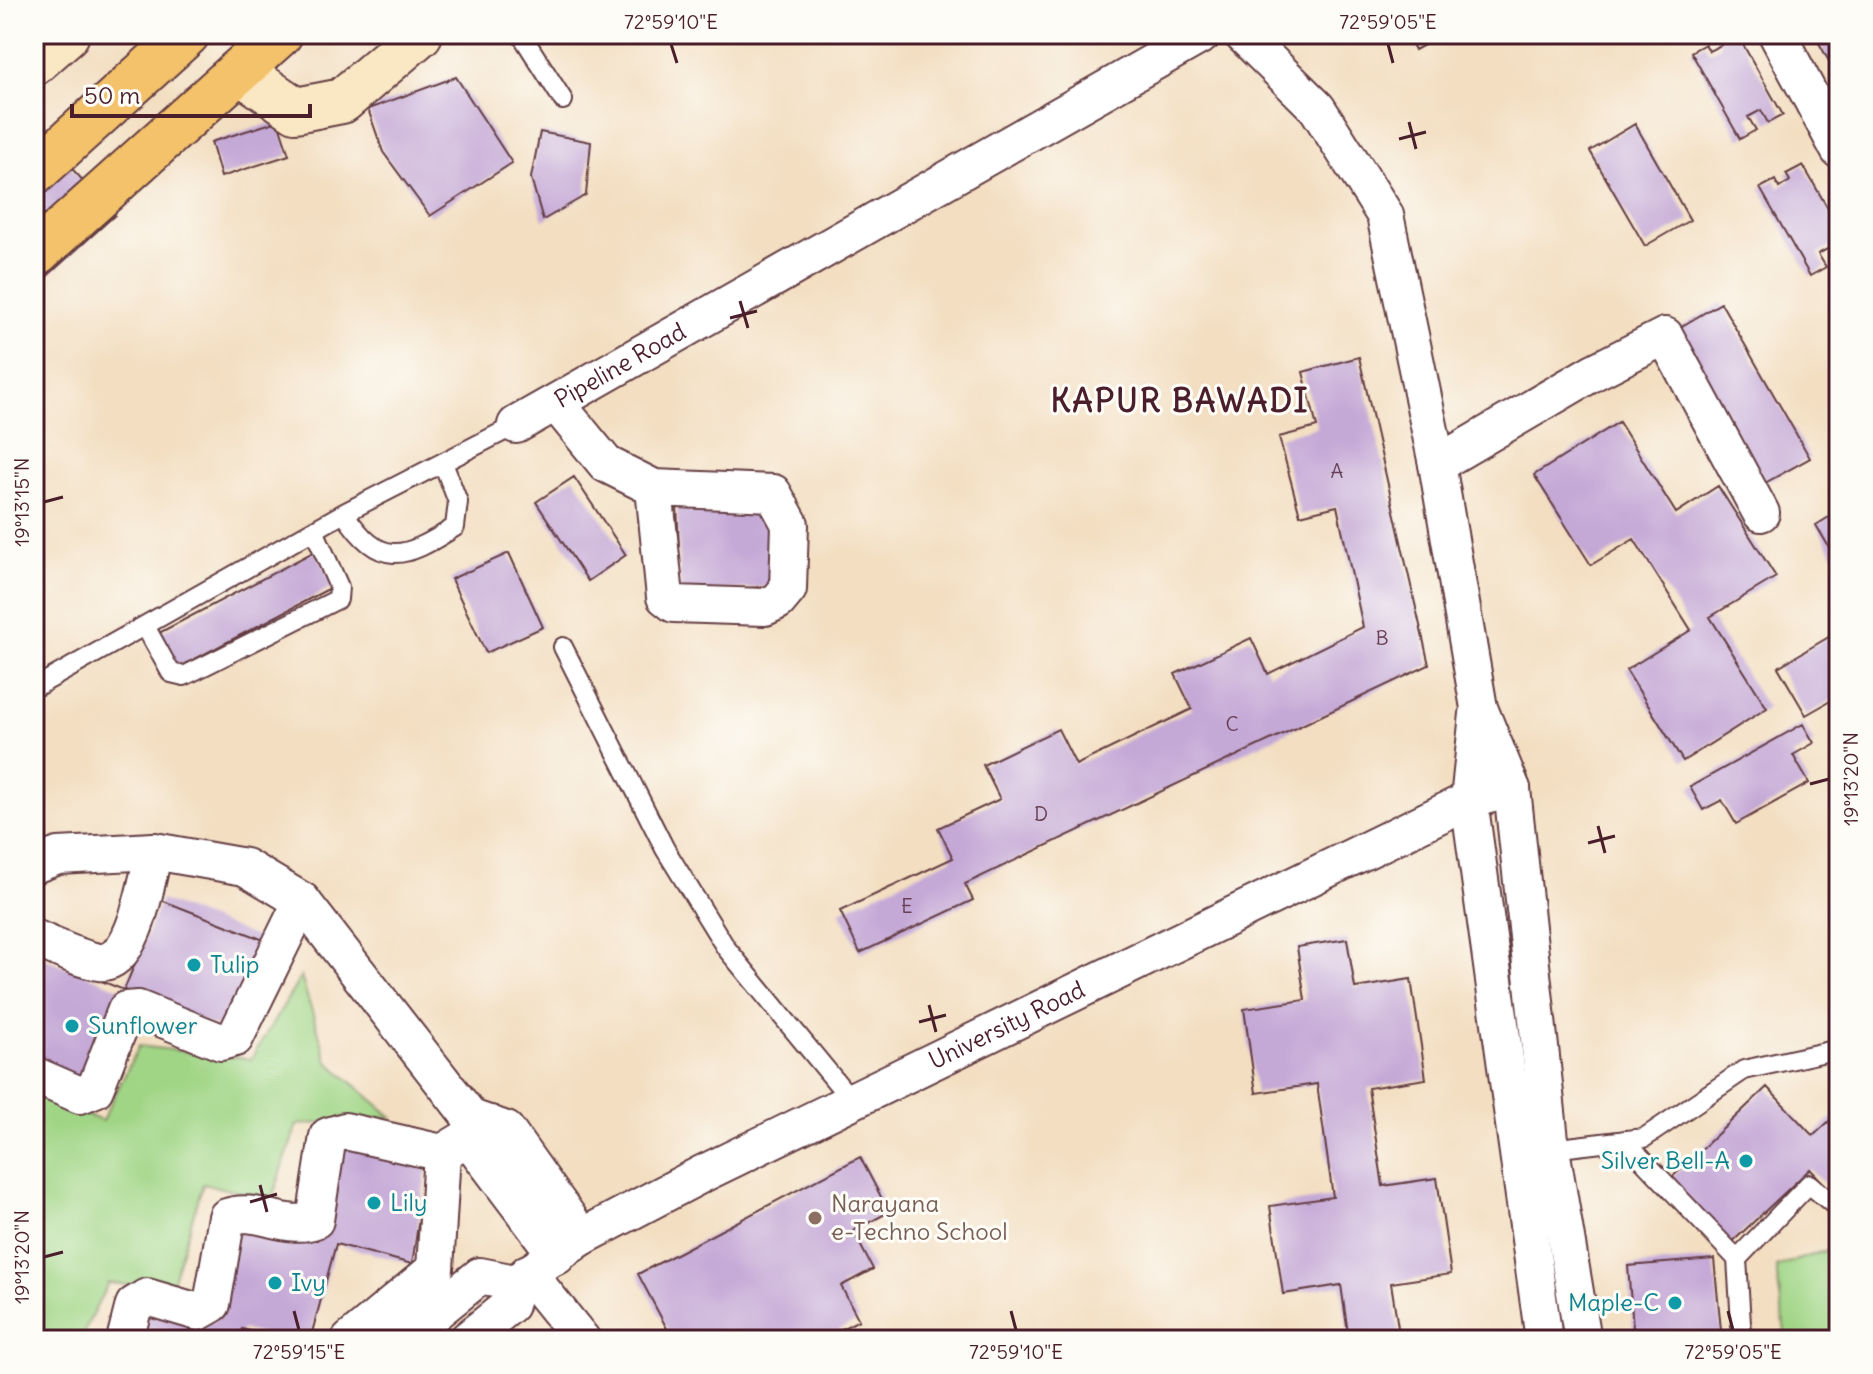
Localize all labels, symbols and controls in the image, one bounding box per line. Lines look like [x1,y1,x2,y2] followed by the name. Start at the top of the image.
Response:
[624,9,718,34] text: 72°59'10"E
[1339,9,1437,34] text: 72°59'05"E
[72,68,310,118] scale bar
[84,80,140,110] text: 50 m
[549,316,691,414] street label: Pipeline Road
[1051,380,1309,421] district label: KAPUR BAWADI
[9,457,34,547] text: 19°13'15"N
[1331,458,1344,483] house number: A
[1375,625,1389,650] house number: B
[1225,711,1239,736] house number: C
[1838,732,1863,826] text: 19°13'20"N
[1034,801,1048,826] house number: D
[901,893,913,918] house number: E
[210,949,259,979] place label: Tulip
[185,956,203,974] marker: Tulip
[923,974,1089,1075] street label: University Road
[88,1010,198,1040] place label: Sunflower
[63,1017,81,1035] marker: Sunflower
[1601,1145,1730,1175] place label: Silver Bell-A
[1737,1152,1755,1170] marker: Silver Bell-A
[390,1187,427,1217] place label: Lily
[831,1188,1008,1246] place label: Narayana e-Techno School
[365,1194,383,1212] marker: Lily
[806,1209,824,1227] marker: Narayana e-Techno School
[9,1210,34,1304] text: 19°13'20"N
[291,1267,326,1297] place label: Ivy
[266,1274,284,1292] marker: Ivy
[1568,1287,1659,1317] place label: Maple-C
[1666,1294,1684,1312] marker: Maple-C
[253,1339,345,1364] text: 72°59'15"E
[969,1339,1063,1364] text: 72°59'10"E
[1684,1339,1782,1364] text: 72°59'05"E

